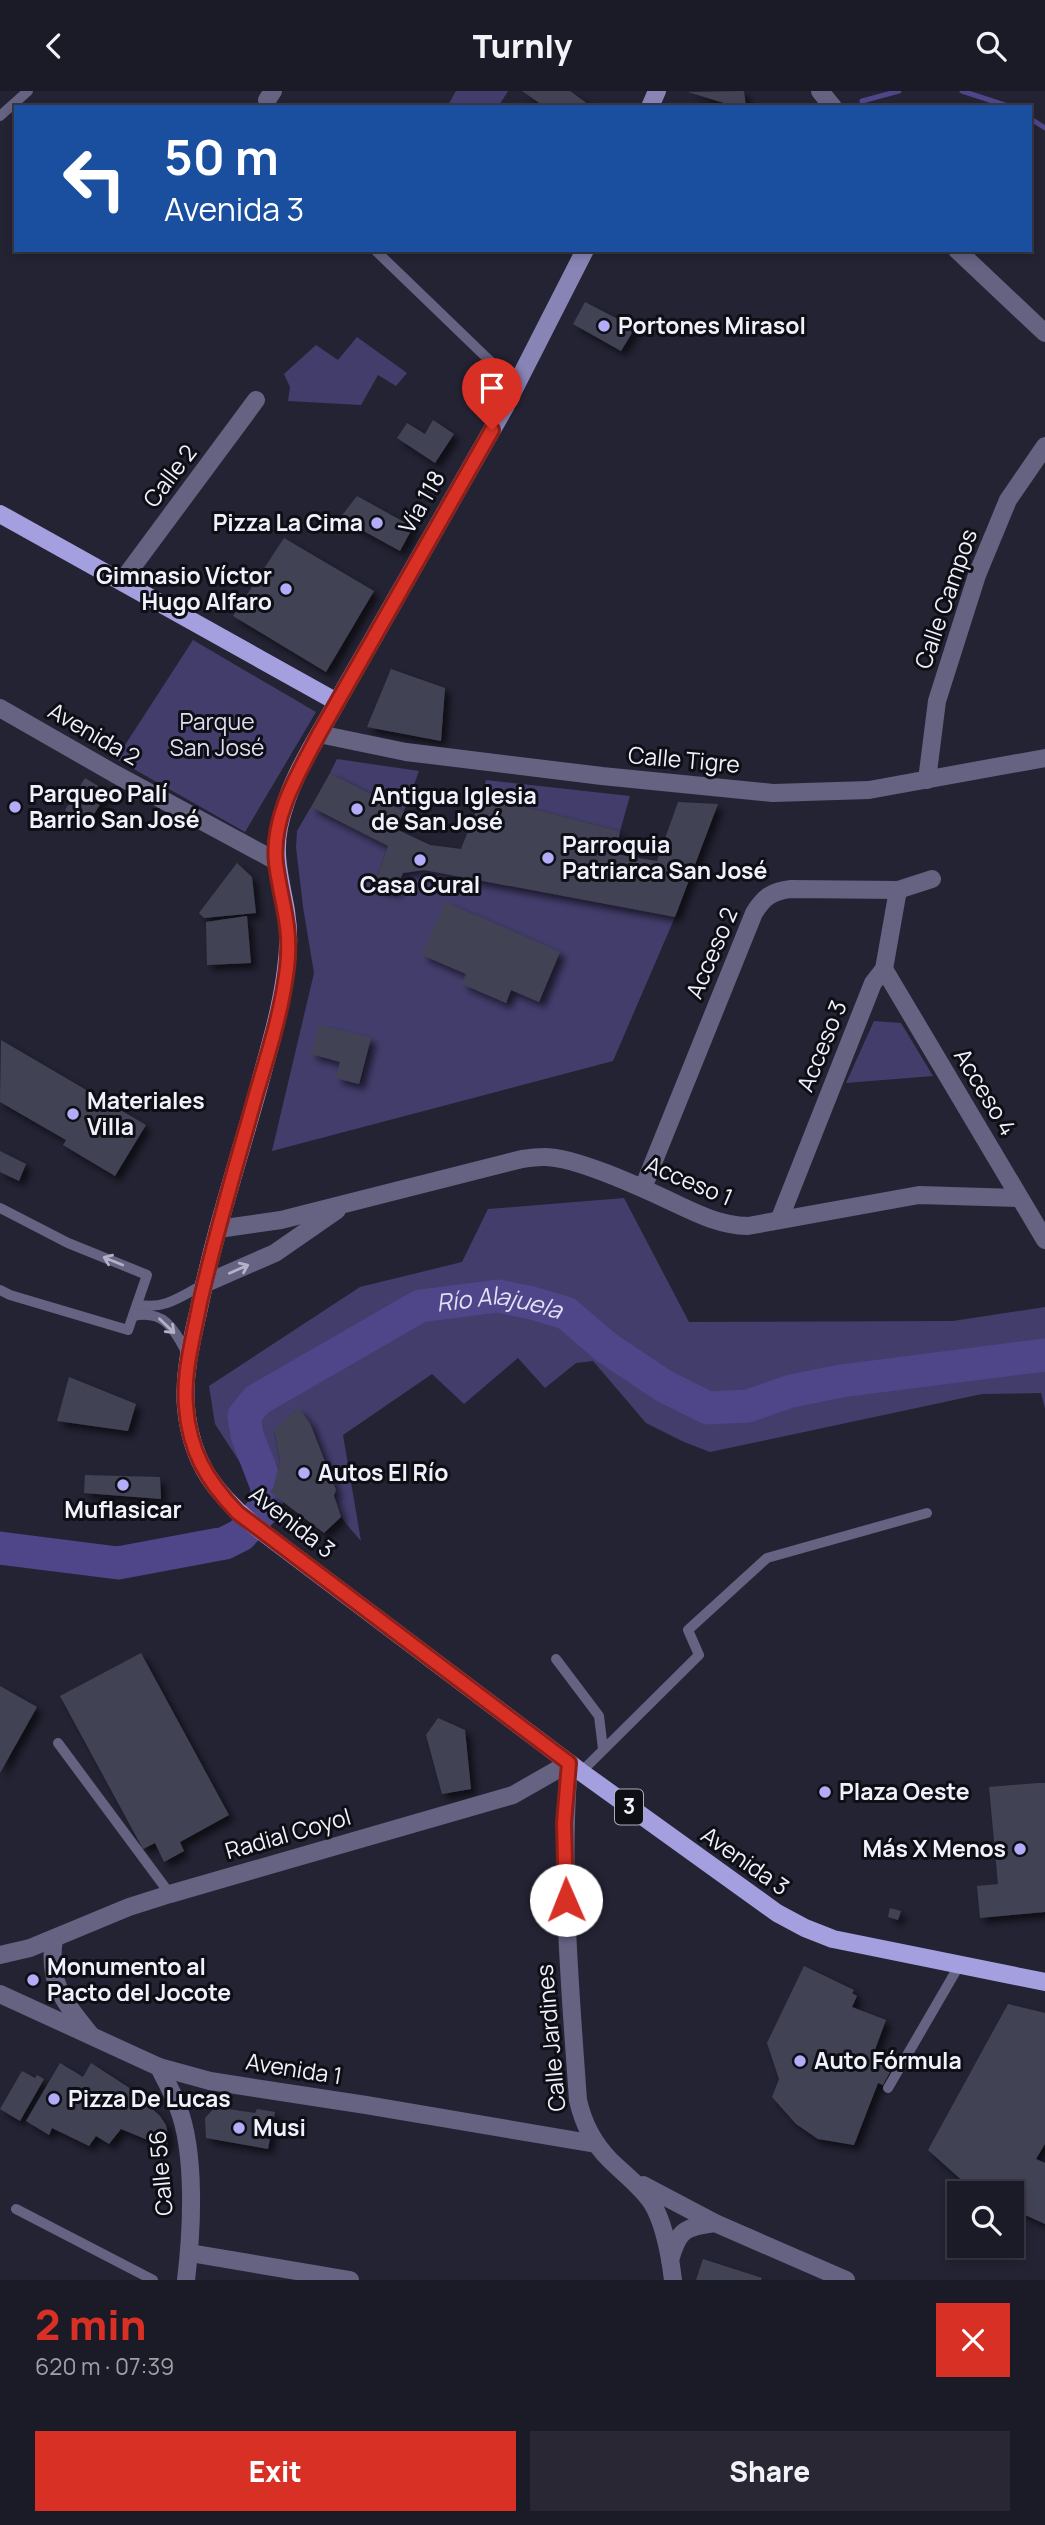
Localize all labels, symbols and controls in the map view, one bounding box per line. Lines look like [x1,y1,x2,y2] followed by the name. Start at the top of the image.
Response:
[473,24,572,68] text: Turnly
[35,27,73,65] icon: back
[972,27,1010,65] icon: search
[164,123,279,190] text: 50 m
[49,133,140,224] icon: left
[164,187,304,231] text: Avenida 3
[618,309,806,341] place label: Portones Mirasol
[596,318,612,334] marker: Portones Mirasol
[462,358,522,430] pin
[473,369,511,407] icon: arrive
[135,437,203,513] street label: Calle 2
[390,464,452,539] street label: Vía 118
[213,506,363,538] place label: Pizza La Cima
[369,515,385,531] marker: Pizza La Cima
[906,524,984,673] street label: Calle Campos
[96,559,272,617] place label: Gimnasio Víctor Hugo Alfaro
[278,581,294,597] marker: Gimnasio Víctor Hugo Alfaro
[43,694,146,772] street label: Avenida 2
[170,705,264,763] park label: Parque San José
[627,738,741,780] street label: Calle Tigre
[29,777,200,835] place label: Parqueo Palí Barrio San José
[371,779,537,837] place label: Antigua Iglesia de San José
[7,799,23,815] marker: Parqueo Palí Barrio San José
[349,801,365,817] marker: Antigua Iglesia de San José
[562,828,768,886] place label: Parroquia Patriarca San José
[540,850,556,866] marker: Parroquia Patriarca San José
[412,852,428,868] marker: Casa Cural
[360,868,480,900] place label: Casa Cural
[678,902,745,1003] street label: Acceso 2
[788,995,854,1096] street label: Acceso 3
[947,1042,1024,1141] street label: Acceso 4
[87,1084,205,1142] place label: Materiales Villa
[65,1106,81,1122] marker: Materiales Villa
[641,1147,738,1213] street label: Acceso 1
[102,1253,124,1266] one-way arrow
[228,1262,250,1275] one-way arrow
[434,1278,568,1326] water label: Río Alajuela
[159,1317,176,1334] one-way arrow
[318,1456,448,1488] place label: Autos El Río
[296,1465,312,1481] marker: Autos El Río
[115,1477,131,1493] marker: Muflasicar
[243,1478,342,1565] street label: Avenida 3
[64,1493,182,1525] place label: Muflasicar
[839,1775,970,1807] place label: Plaza Oeste
[817,1784,833,1800] marker: Plaza Oeste
[615,1789,643,1825] road number: 3
[221,1800,354,1866] street label: Radial Coyol
[695,1818,796,1902] street label: Avenida 3
[863,1832,1006,1864] place label: Más X Menos
[1012,1841,1028,1857] marker: Más X Menos
[529,1863,603,1937] position arrow
[47,1950,231,2008] place label: Monumento al Pacto del Jocote
[528,1963,572,2113] street label: Calle Jardines
[25,1972,41,1988] marker: Monumento al Pacto del Jocote
[814,2044,962,2076] place label: Auto Fórmula
[244,2045,345,2091] street label: Avenida 1
[792,2053,808,2069] marker: Auto Fórmula
[68,2082,231,2114] place label: Pizza De Lucas
[46,2091,62,2107] marker: Pizza De Lucas
[253,2111,306,2143] place label: Musi
[231,2120,247,2136] marker: Musi
[140,2129,180,2217] street label: Calle 56
[947,2181,1024,2258] map controls
[947,2181,1024,2258] button: search
[35,2295,146,2353] text: 2 min
[936,2303,1010,2377] button: close
[35,2350,174,2382] text: 620 m · 07:39
[35,2431,516,2511] button: Exit
[530,2431,1010,2511] button: Share

